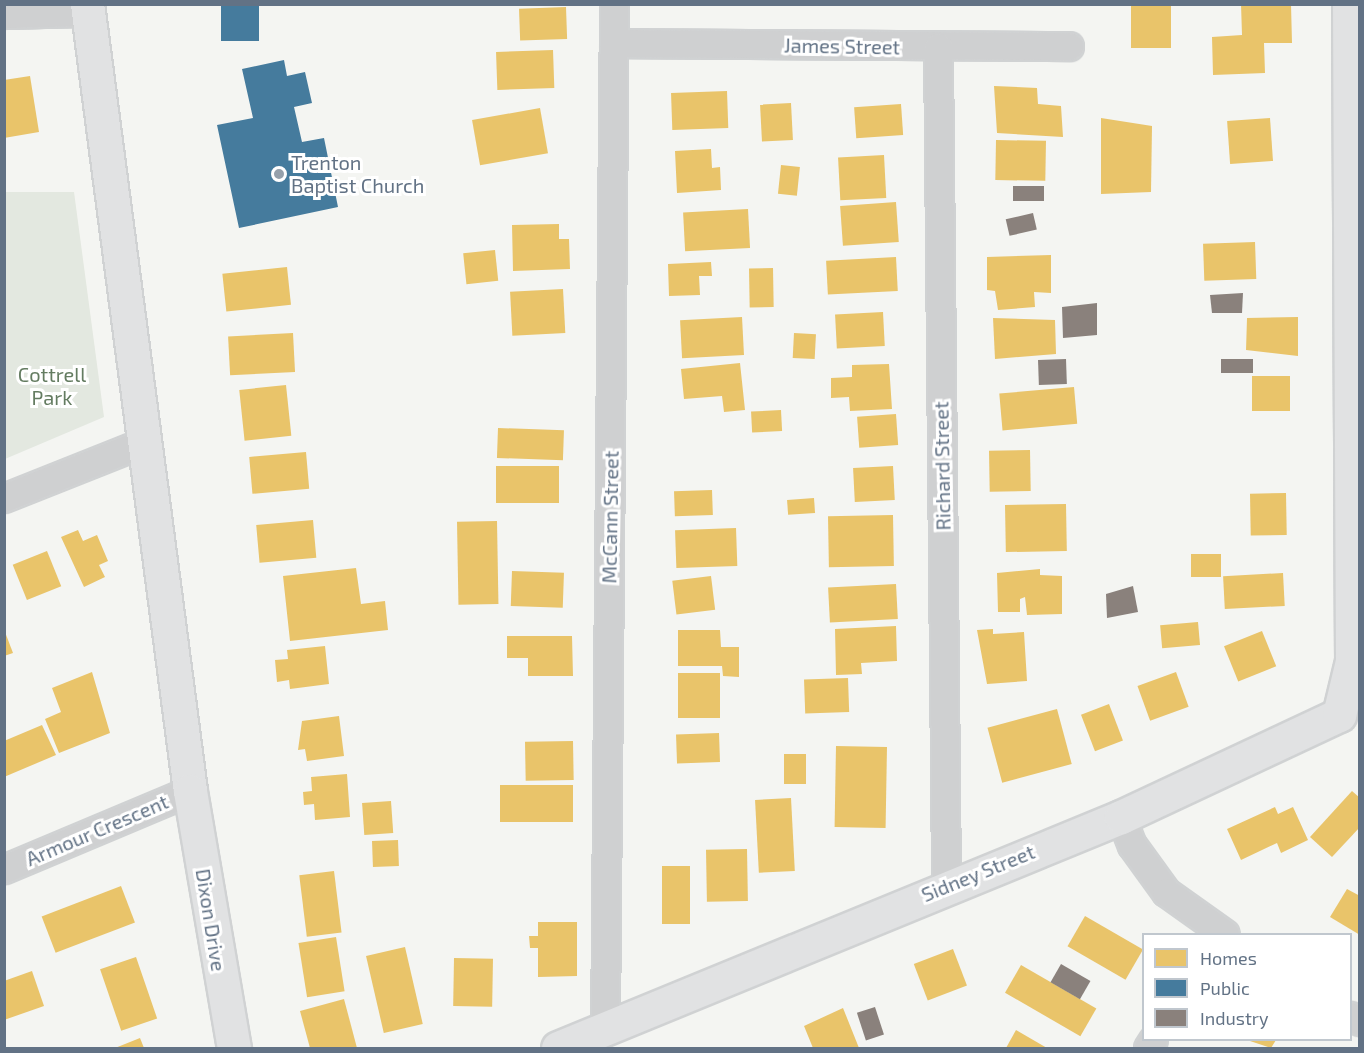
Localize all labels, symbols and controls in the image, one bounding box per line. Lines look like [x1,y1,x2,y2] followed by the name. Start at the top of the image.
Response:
[784,33,900,59] street label: James Street
[291,150,424,197] place label: Trenton Baptist Church
[272,167,286,181] marker: Trenton Baptist Church
[18,363,86,410] park label: Cottrell Park
[929,401,955,531] street label: Richard Street
[597,450,623,584] street label: McCann Street
[22,789,172,871] street label: Armour Crescent
[918,839,1038,907] street label: Sidney Street
[191,867,231,973] street label: Dixon Drive
[1142,933,1352,1041] legend
[1200,947,1257,969] text: Homes
[1200,977,1250,999] text: Public
[1200,1007,1269,1029] text: Industry

